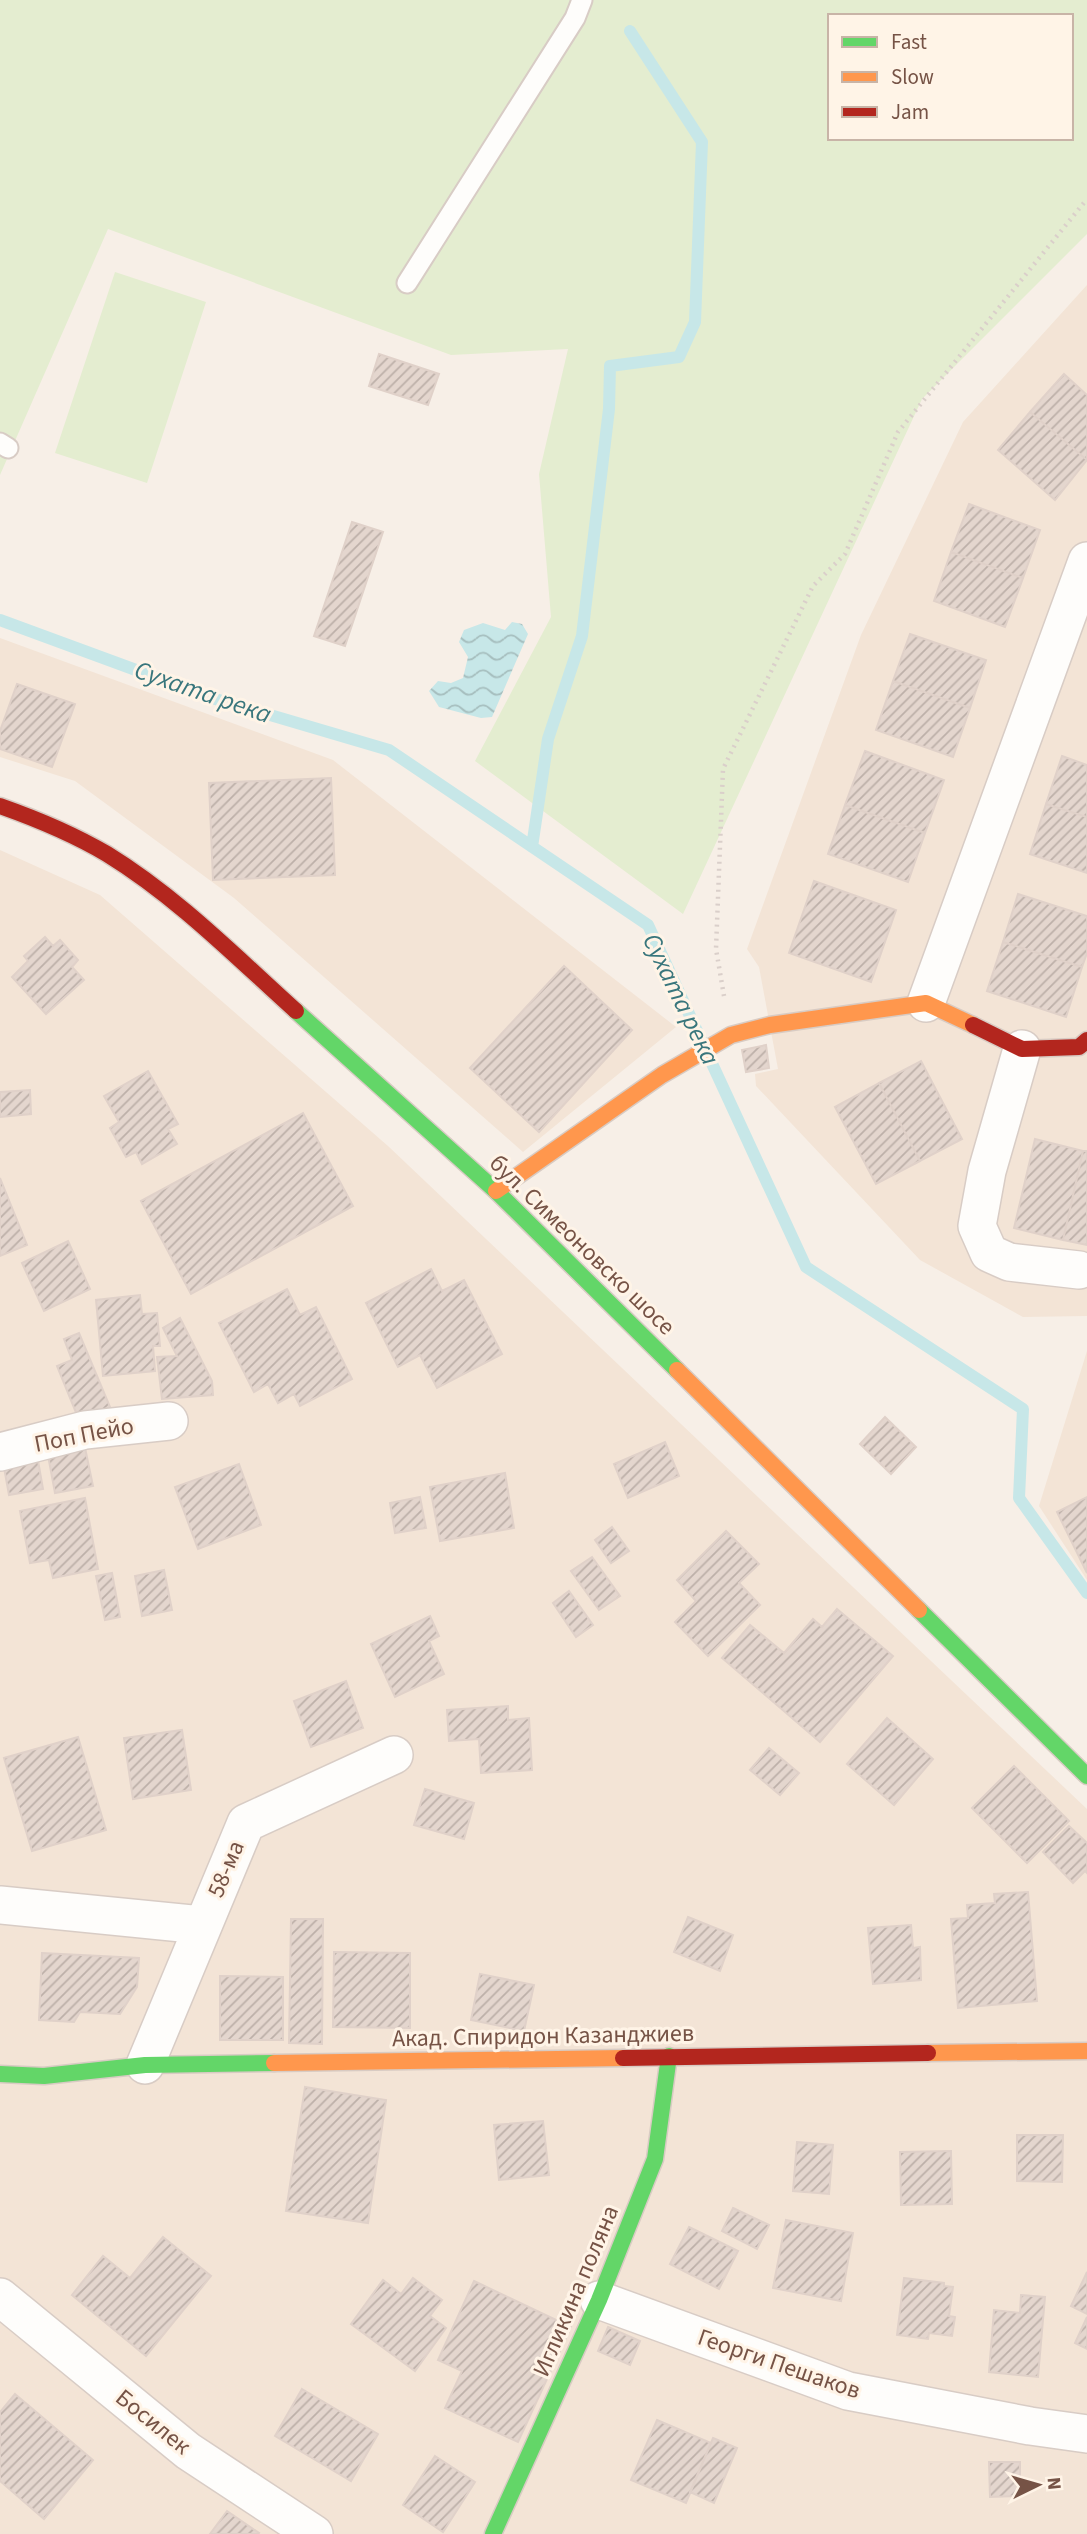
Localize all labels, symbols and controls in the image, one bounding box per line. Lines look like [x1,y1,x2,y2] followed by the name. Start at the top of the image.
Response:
[828,14,1073,140] legend
[891,27,927,57] text: Fast
[891,62,934,92] text: Slow
[891,97,929,127] text: Jam
[130,651,276,733] water label: Сухата река
[633,927,729,1071] water label: Сухата река
[481,1147,683,1343] street label: бул. Симеоновско шосе
[31,1408,137,1462] street label: Поп Пейо
[198,1835,254,1903] street label: 58-ма
[392,2016,694,2056] street label: Акад. Спиридон Казанджиев
[524,2200,628,2382] street label: Игликина поляна
[693,2320,865,2408] street label: Георги Пешаков
[108,2381,198,2463] street label: Босилек
[1003,2450,1073,2520] north arrow
[1039,2476,1067,2491] text: N

